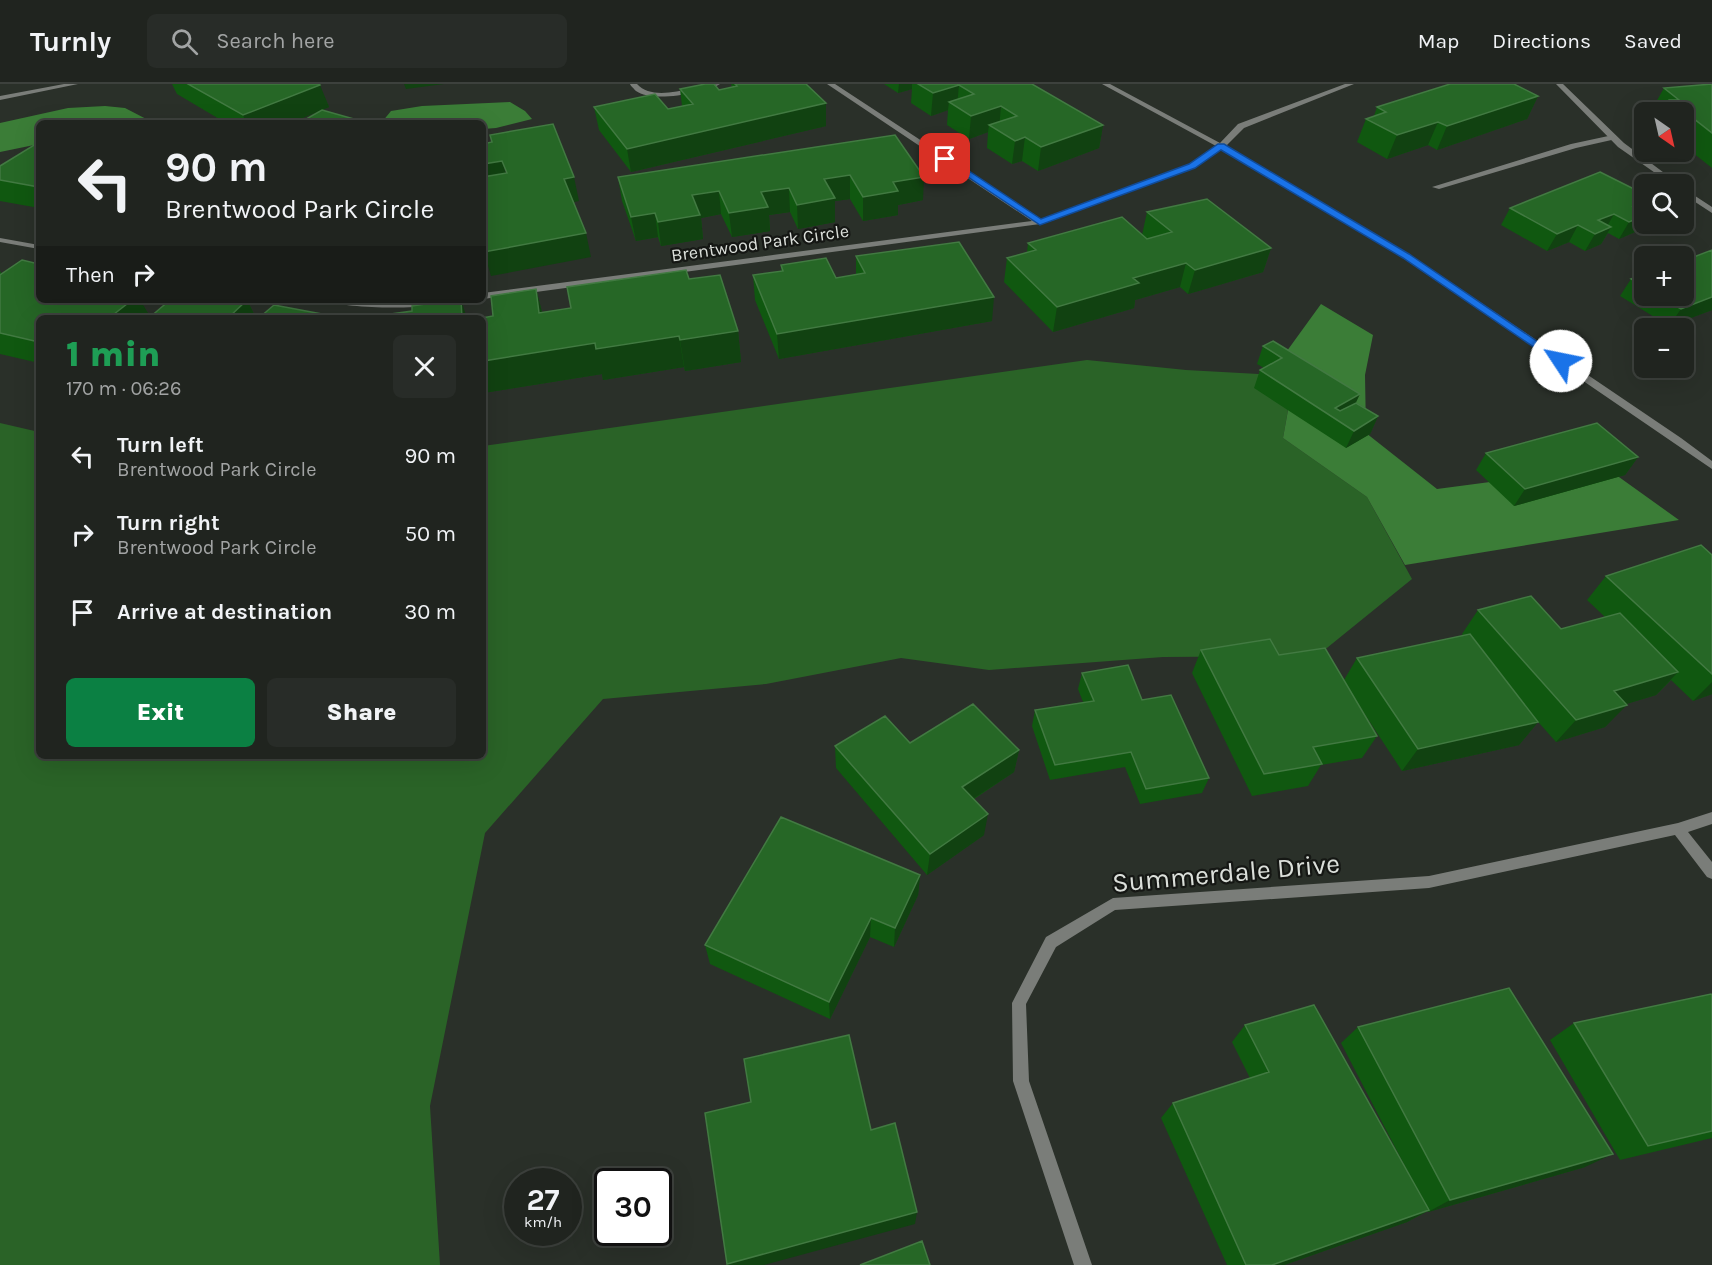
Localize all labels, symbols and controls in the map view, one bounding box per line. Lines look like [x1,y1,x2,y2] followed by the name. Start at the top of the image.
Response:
[147,14,567,68] search box
[30,25,111,58] text: Turnly
[168,25,201,58] icon: search
[216,28,335,54] text: Search here
[1418,29,1459,53] text: Map
[1492,29,1591,53] text: Directions
[1624,29,1682,53] text: Saved
[1634,102,1694,162] north arrow
[1634,102,1694,378] map controls
[919,133,970,184] pin
[165,142,268,192] text: 90 m
[928,142,961,175] icon: arrive
[66,144,144,222] icon: left
[1634,174,1694,234] button: search
[165,193,434,225] text: Brentwood Park Circle
[670,220,850,266] street label: Brentwood Park Circle
[1634,246,1694,306] button: +
[127,258,160,291] icon: right
[66,262,115,288] text: Then
[1634,318,1694,378] button: −
[1529,329,1593,393] position arrow
[66,333,160,375] text: 1 min
[393,335,456,398] button: close
[66,377,181,400] text: 170 m · 06:26
[117,432,204,458] text: Turn left
[66,440,99,473] icon: left
[404,443,456,469] text: 90 m
[117,458,316,481] text: Brentwood Park Circle
[117,510,220,536] text: Turn right
[66,518,99,551] icon: right
[405,521,456,547] text: 50 m
[117,536,316,559] text: Brentwood Park Circle
[66,596,99,629] icon: arrive
[117,599,332,625] text: Arrive at destination
[404,599,456,625] text: 30 m
[66,678,255,747] button: Exit
[267,678,456,747] button: Share
[1111,847,1341,899] street label: Summerdale Drive
[594,1168,672,1246] speed limit sign: 30
[526,1182,560,1218] text: 27
[524,1213,562,1231] text: km/h

